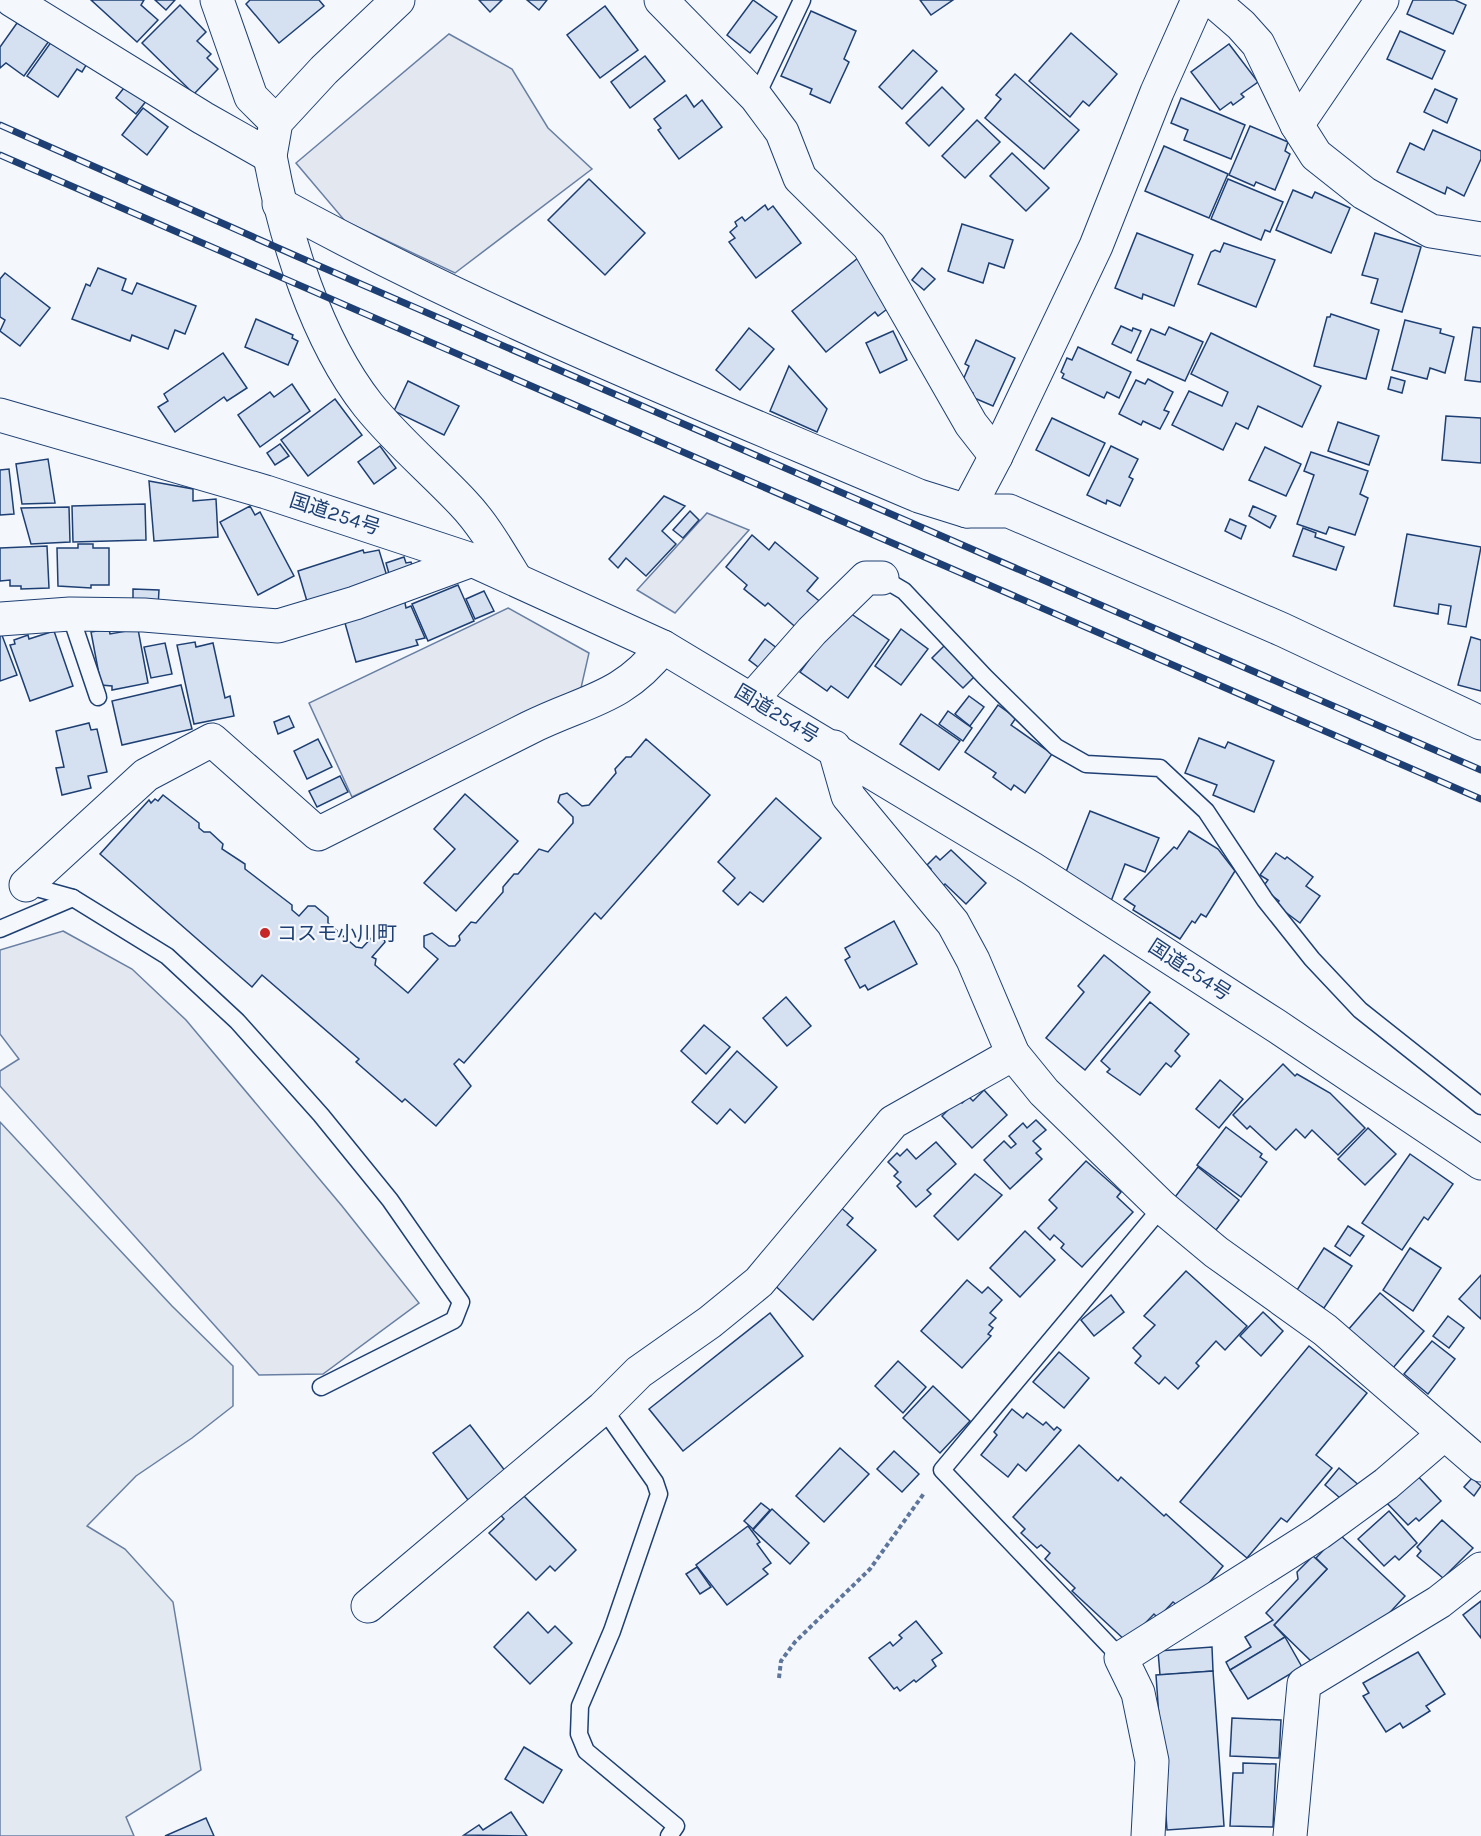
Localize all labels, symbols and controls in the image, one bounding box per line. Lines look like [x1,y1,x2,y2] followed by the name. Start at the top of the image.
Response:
[287,489,383,539] street label: 国道254号
[731,680,823,748] street label: 国道254号
[277,922,397,945] place label: コスモ小川町
[258,926,272,940] marker: コスモ小川町
[1144,935,1236,1005] street label: 国道254号

